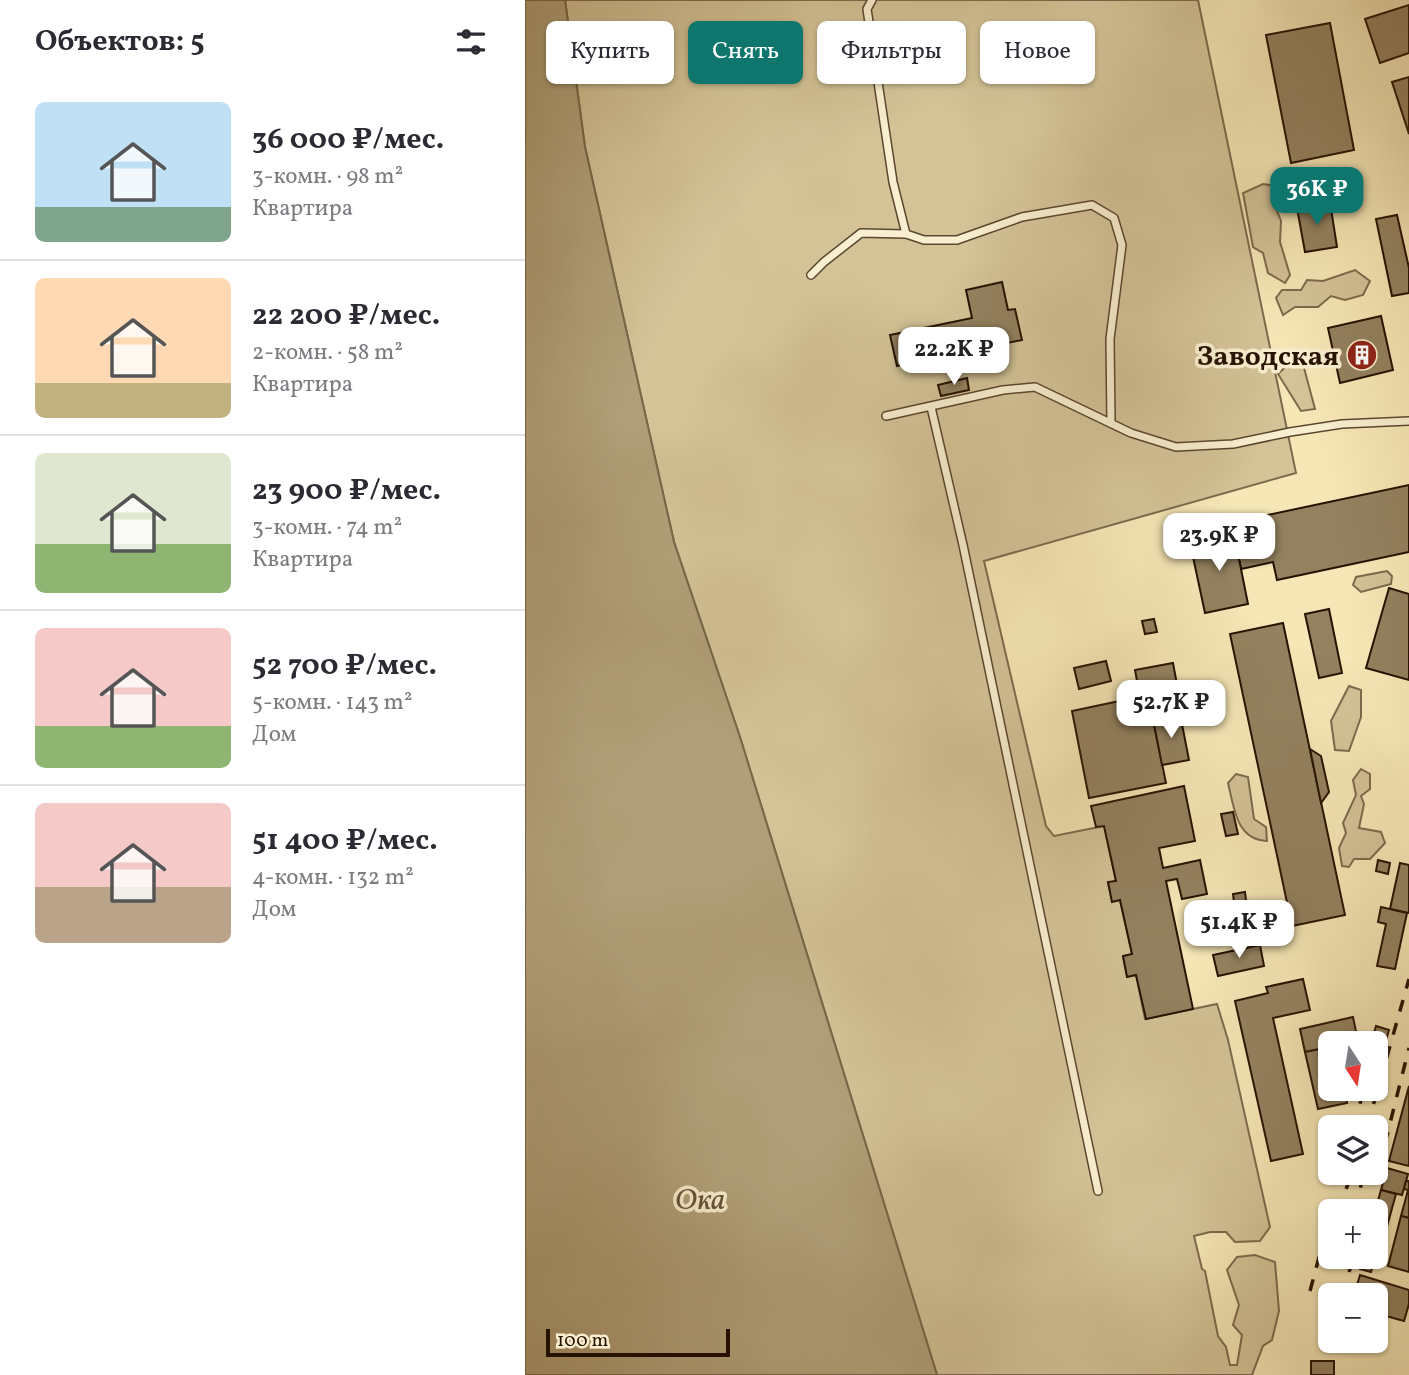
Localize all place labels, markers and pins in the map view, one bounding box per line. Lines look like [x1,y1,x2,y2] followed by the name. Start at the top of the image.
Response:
[1268,168,1366,227] pin: 36K ₽
[889,328,1019,387] pin: 22.2K ₽
[1197,338,1339,377] place label: Заводская
[1345,338,1379,372] building icon: Заводская
[1154,514,1284,573] pin: 23.9K ₽
[1106,680,1236,740] pin: 52.7K ₽
[1174,900,1304,960] pin: 51.4K ₽

